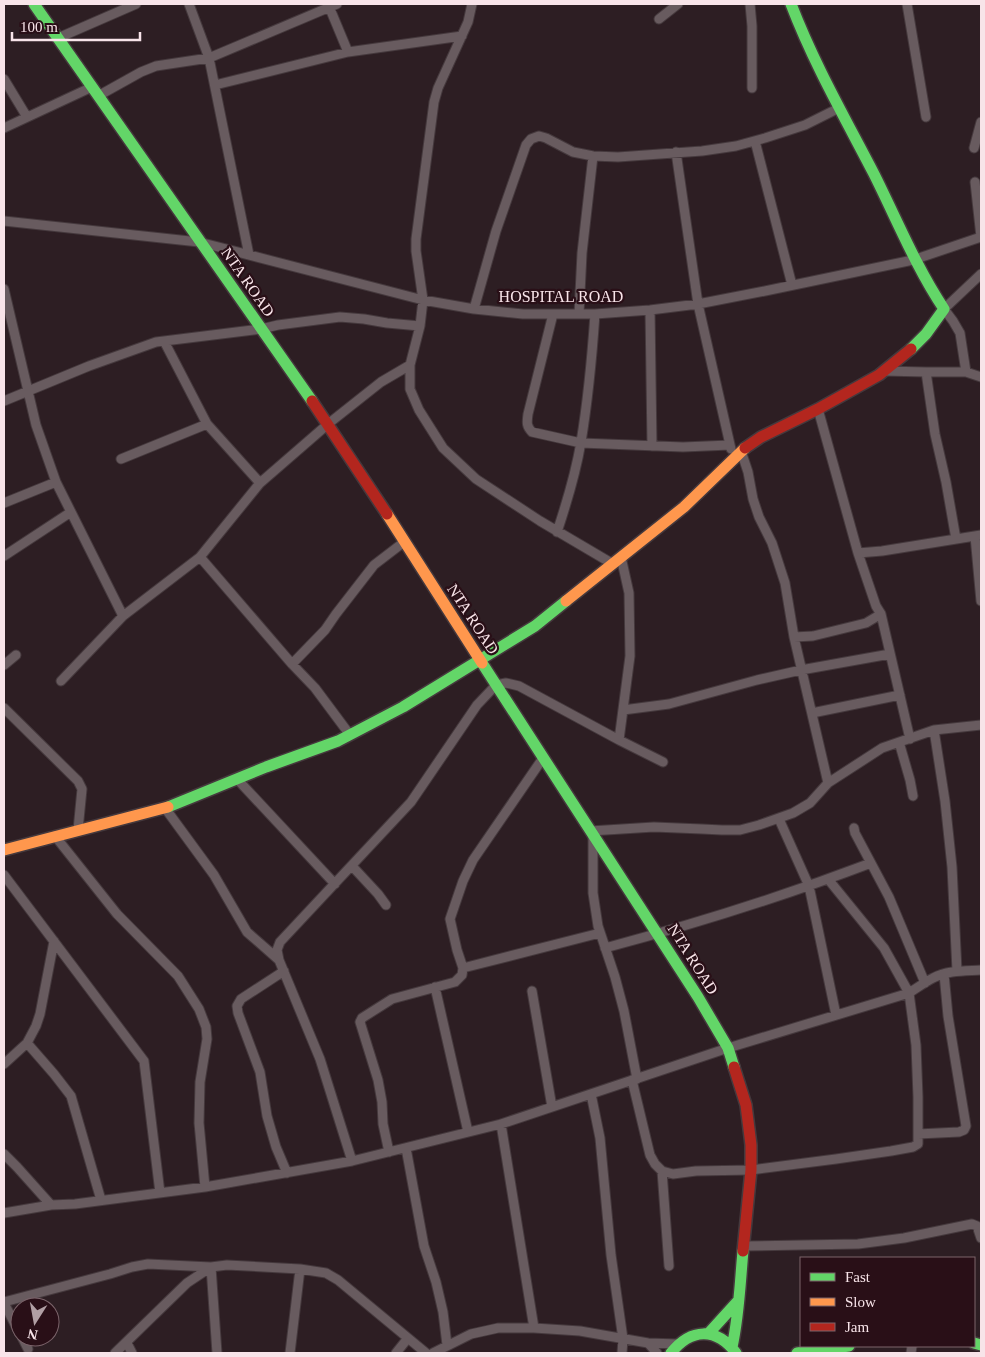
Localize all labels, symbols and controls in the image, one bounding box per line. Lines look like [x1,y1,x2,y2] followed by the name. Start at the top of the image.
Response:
[12,10,140,42] scale bar
[20,19,58,35] text: 100 m
[218,244,278,320] street label: NTA ROAD
[499,288,623,305] street label: HOSPITAL ROAD
[444,581,502,657] street label: NTA ROAD
[665,921,721,997] street label: NTA ROAD
[800,1257,975,1347] legend
[845,1269,871,1285] text: Fast
[845,1294,876,1310] text: Slow
[10,1297,60,1347] north arrow
[845,1319,869,1335] text: Jam
[26,1326,39,1343] text: N

